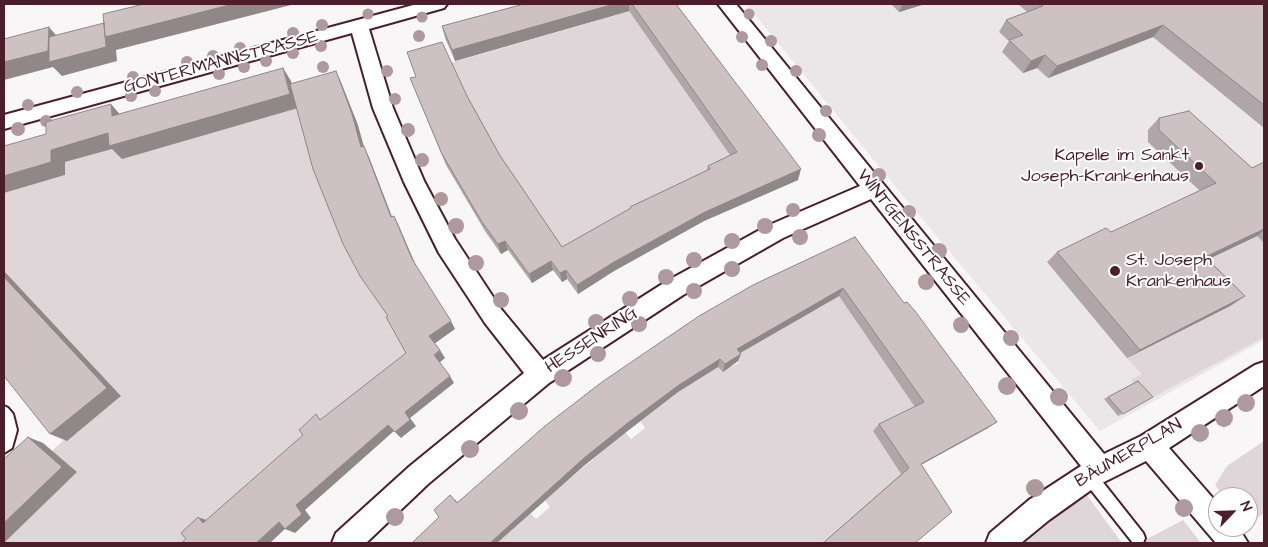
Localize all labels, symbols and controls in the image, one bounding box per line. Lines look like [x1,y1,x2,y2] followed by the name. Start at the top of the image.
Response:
[121,27,321,99] street label: GONTERMANNSTRASSE
[1021,145,1189,188] place label: Kapelle im Sankt Joseph-Krankenhaus
[1193,160,1205,172] marker: Kapelle im Sankt Joseph-Krankenhaus
[851,166,975,310] street label: WINTGENSSTRASSE
[1126,250,1231,292] place label: St. Joseph Krankenhaus
[1108,264,1122,278] marker: St. Joseph Krankenhaus
[542,303,642,379] street label: HESSENRING
[1072,415,1186,493] street label: BÄUMERPLAN
[1208,487,1258,537] north arrow
[1235,498,1257,514] text: N

